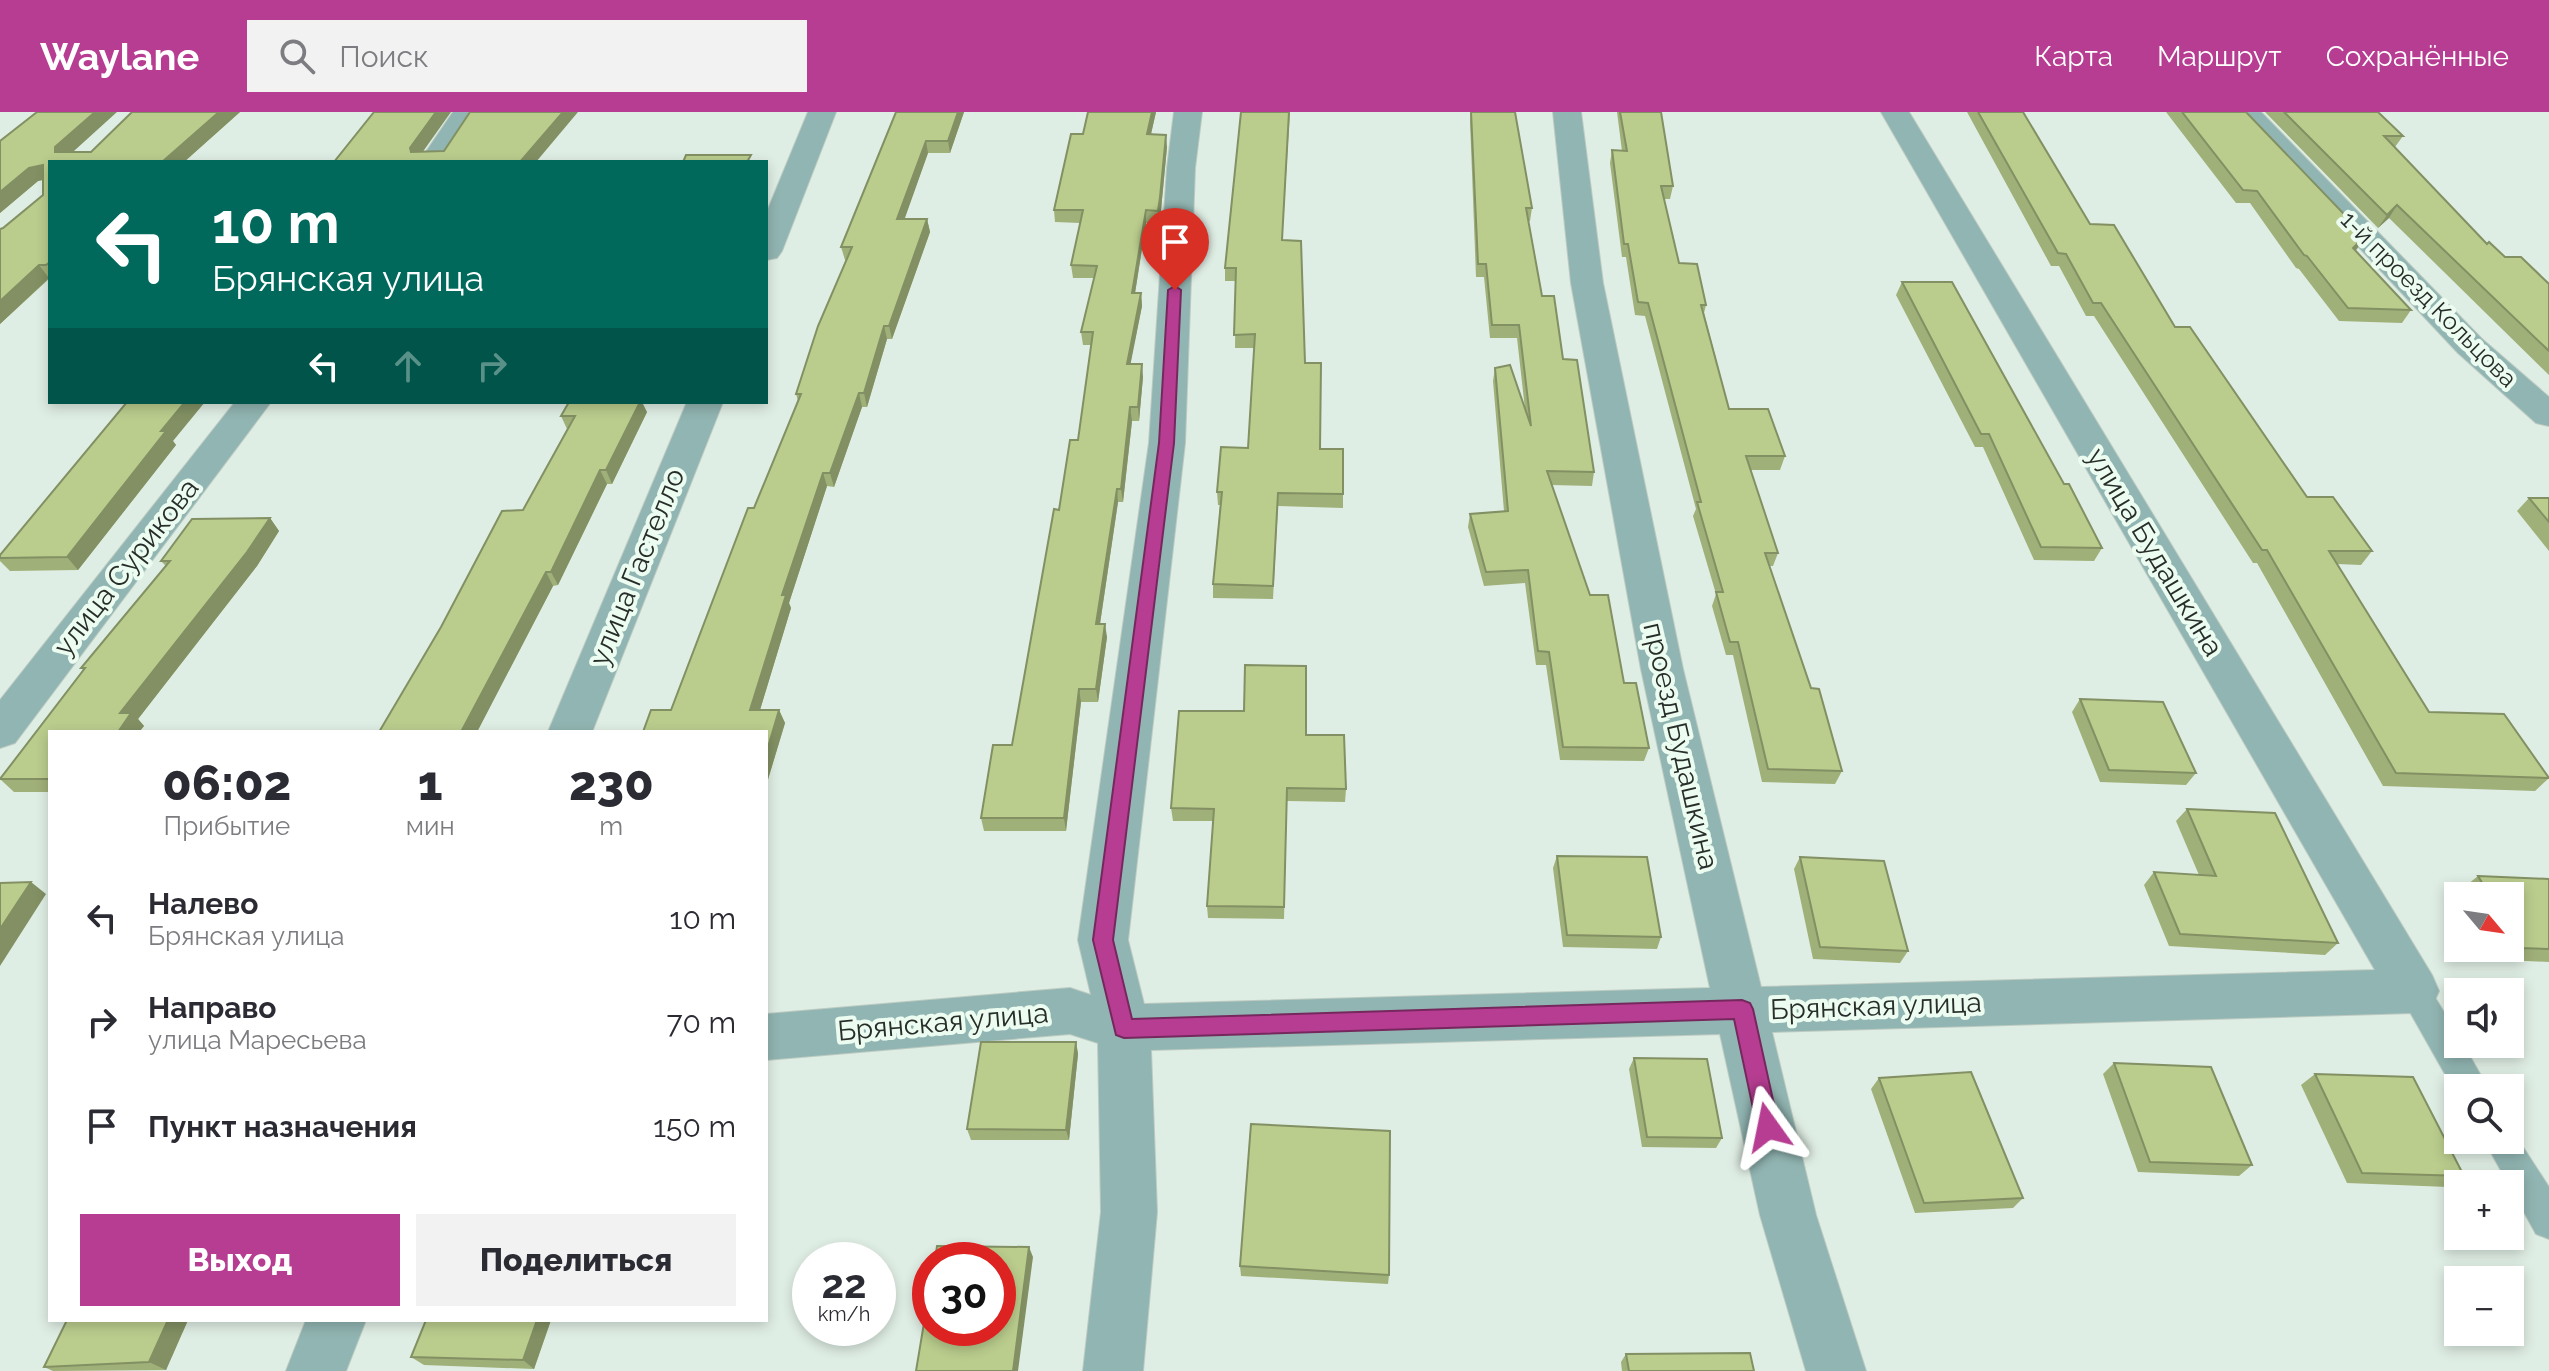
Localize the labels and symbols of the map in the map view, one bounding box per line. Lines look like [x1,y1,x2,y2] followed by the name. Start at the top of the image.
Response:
[2335,205,2523,393] street label: 1-й проезд Кольцова
[1141,208,1209,290] pin
[2080,442,2230,662] street label: улица Будашкина
[582,464,692,670] street label: улица Гастелло
[47,472,205,662] street label: улица Сурикова
[1637,619,1725,873] street label: проезд Будашкина
[2444,882,2524,962] north arrow
[1770,986,1982,1026] street label: Брянская улица
[836,996,1050,1048] street label: Брянская улица
[1726,1085,1810,1169] position arrow
[912,1242,1016,1346] speed limit sign: 30

